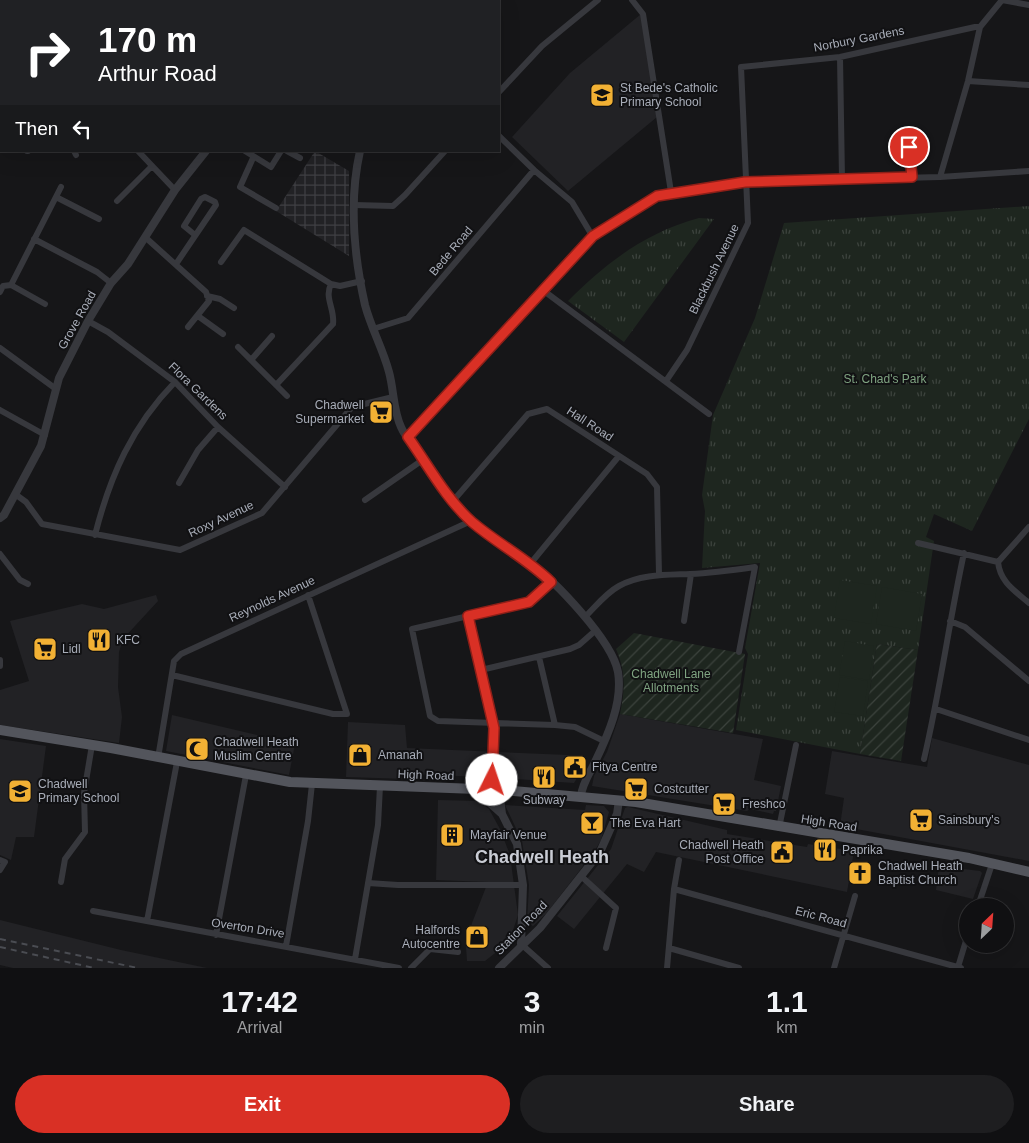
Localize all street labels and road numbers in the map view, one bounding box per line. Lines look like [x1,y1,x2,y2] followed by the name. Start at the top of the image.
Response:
[812,23,906,55] street label: Norbury Gardens
[686,221,742,316] street label: Blackbush Avenue
[426,224,476,278] street label: Bede Road
[55,288,99,352] street label: Grove Road
[166,359,230,423] street label: Flora Gardens
[564,404,616,444] street label: Hall Road
[186,498,256,540] street label: Roxy Avenue
[227,573,317,625] street label: Reynolds Avenue
[397,767,455,783] street label: High Road
[800,812,858,834] street label: High Road
[492,898,550,958] street label: Station Road
[794,903,848,931] street label: Eric Road
[210,915,286,941] street label: Overton Drive

